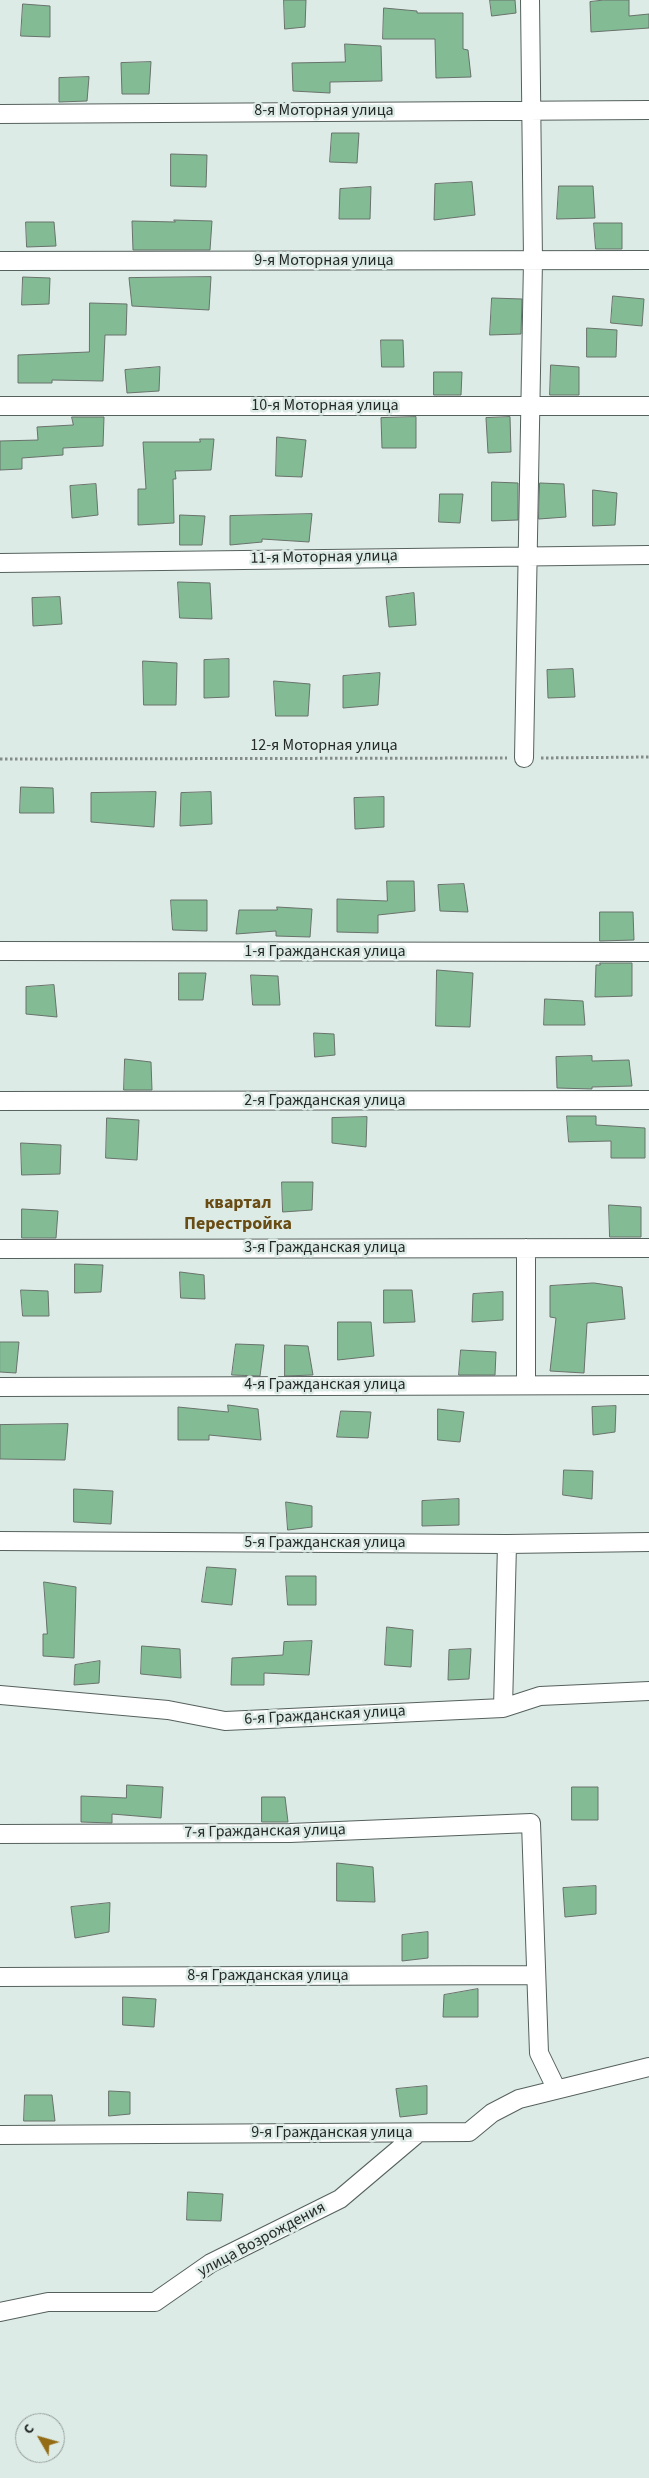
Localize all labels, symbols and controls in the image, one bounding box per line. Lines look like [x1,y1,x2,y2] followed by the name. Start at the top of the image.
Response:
[254,101,394,121] street label: 8-я Моторная улица
[254,251,394,271] street label: 9-я Моторная улица
[251,396,399,416] street label: 10-я Моторная улица
[250,547,398,569] street label: 11-я Моторная улица
[250,736,398,756] street label: 12-я Моторная улица
[244,942,406,962] street label: 1-я Гражданская улица
[244,1091,406,1111] street label: 2-я Гражданская улица
[184,1193,292,1236] district label: квартал Перестройка
[244,1238,406,1258] street label: 3-я Гражданская улица
[244,1375,406,1395] street label: 4-я Гражданская улица
[244,1533,406,1553] street label: 5-я Гражданская улица
[244,1702,406,1730] street label: 6-я Гражданская улица
[184,1821,346,1843] street label: 7-я Гражданская улица
[187,1966,349,1986] street label: 8-я Гражданская улица
[251,2123,413,2143] street label: 9-я Гражданская улица
[195,2198,329,2282] street label: улица Возрождения
[15,2413,65,2463] north arrow
[19,2420,39,2439] text: С

